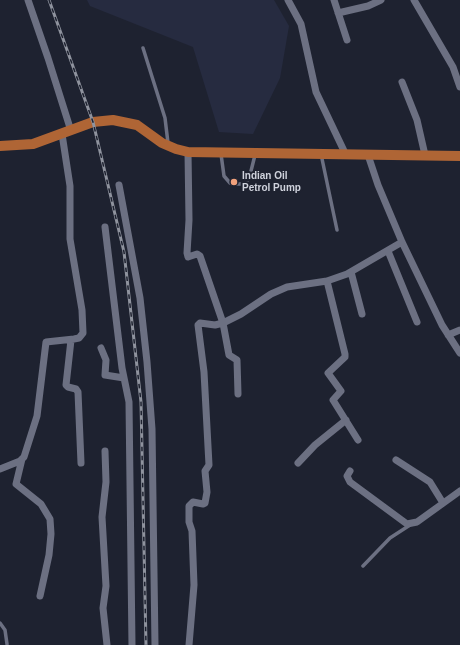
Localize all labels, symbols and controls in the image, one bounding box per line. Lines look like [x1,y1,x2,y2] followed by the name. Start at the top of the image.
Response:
[242,170,301,194] place label: Indian Oil Petrol Pump
[229,177,239,187] marker: Indian Oil Petrol Pump

